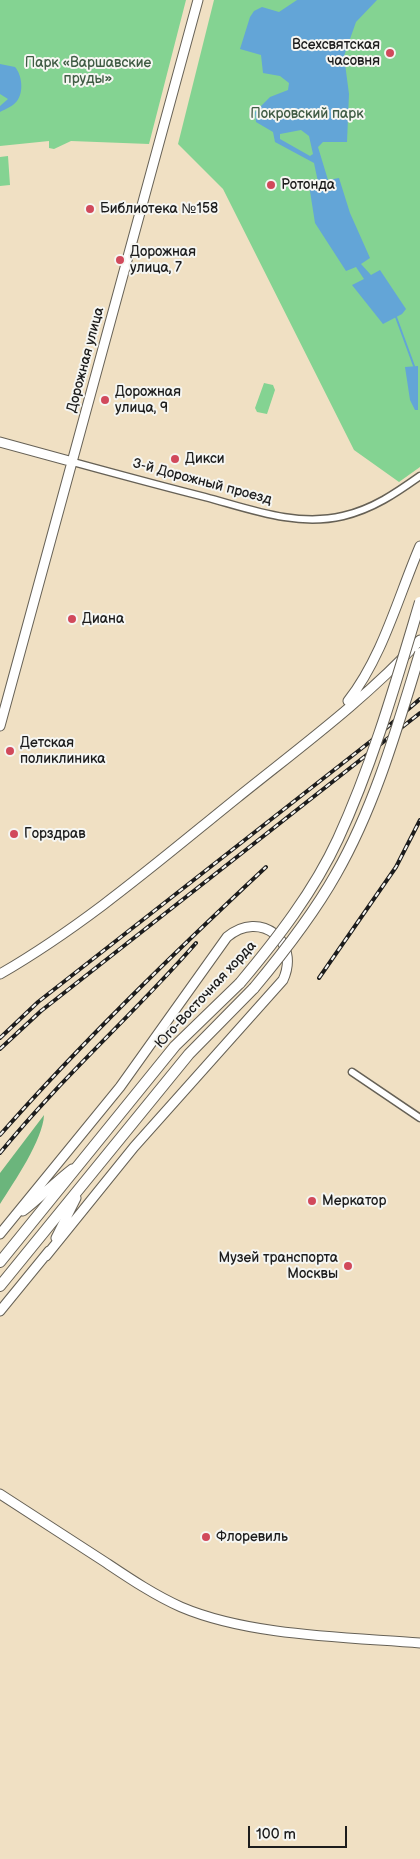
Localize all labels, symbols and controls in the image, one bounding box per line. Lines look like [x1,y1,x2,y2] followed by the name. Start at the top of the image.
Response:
[292,37,380,70] place label: Всехсвятская часовня
[384,47,396,59] marker: Всехсвятская часовня
[25,55,151,88] park label: Парк «Варшавские пруды»
[250,106,364,122] park label: Покровский парк
[281,177,335,193] place label: Ротонда
[265,179,277,191] marker: Ротонда
[100,201,218,217] place label: Библиотека №158
[84,203,96,215] marker: Библиотека №158
[130,244,196,276] place label: Дорожная улица, 7
[114,254,126,266] marker: Дорожная улица, 7
[64,305,108,415] street label: Дорожная улица
[115,384,181,417] place label: Дорожная улица, 9
[99,394,111,406] marker: Дорожная улица, 9
[185,451,225,467] place label: Дикси
[169,453,181,465] marker: Дикси
[130,455,274,509] street label: 3-й Дорожный проезд
[82,611,124,627] place label: Диана
[66,613,78,625] marker: Диана
[20,735,105,768] place label: Детская поликлиника
[4,745,16,757] marker: Детская поликлиника
[24,826,86,842] place label: Горздрав
[8,828,20,840] marker: Горздрав
[152,938,260,1052] street label: Юго-Восточная хорда
[322,1193,386,1209] place label: Меркатор
[306,1195,318,1207] marker: Меркатор
[219,1250,338,1282] place label: Музей транспорта Москвы
[342,1260,354,1272] marker: Музей транспорта Москвы
[216,1529,288,1545] place label: Флоревиль
[200,1531,212,1543] marker: Флоревиль
[250,1816,349,1848] scale bar
[256,1825,296,1844] text: 100 m

